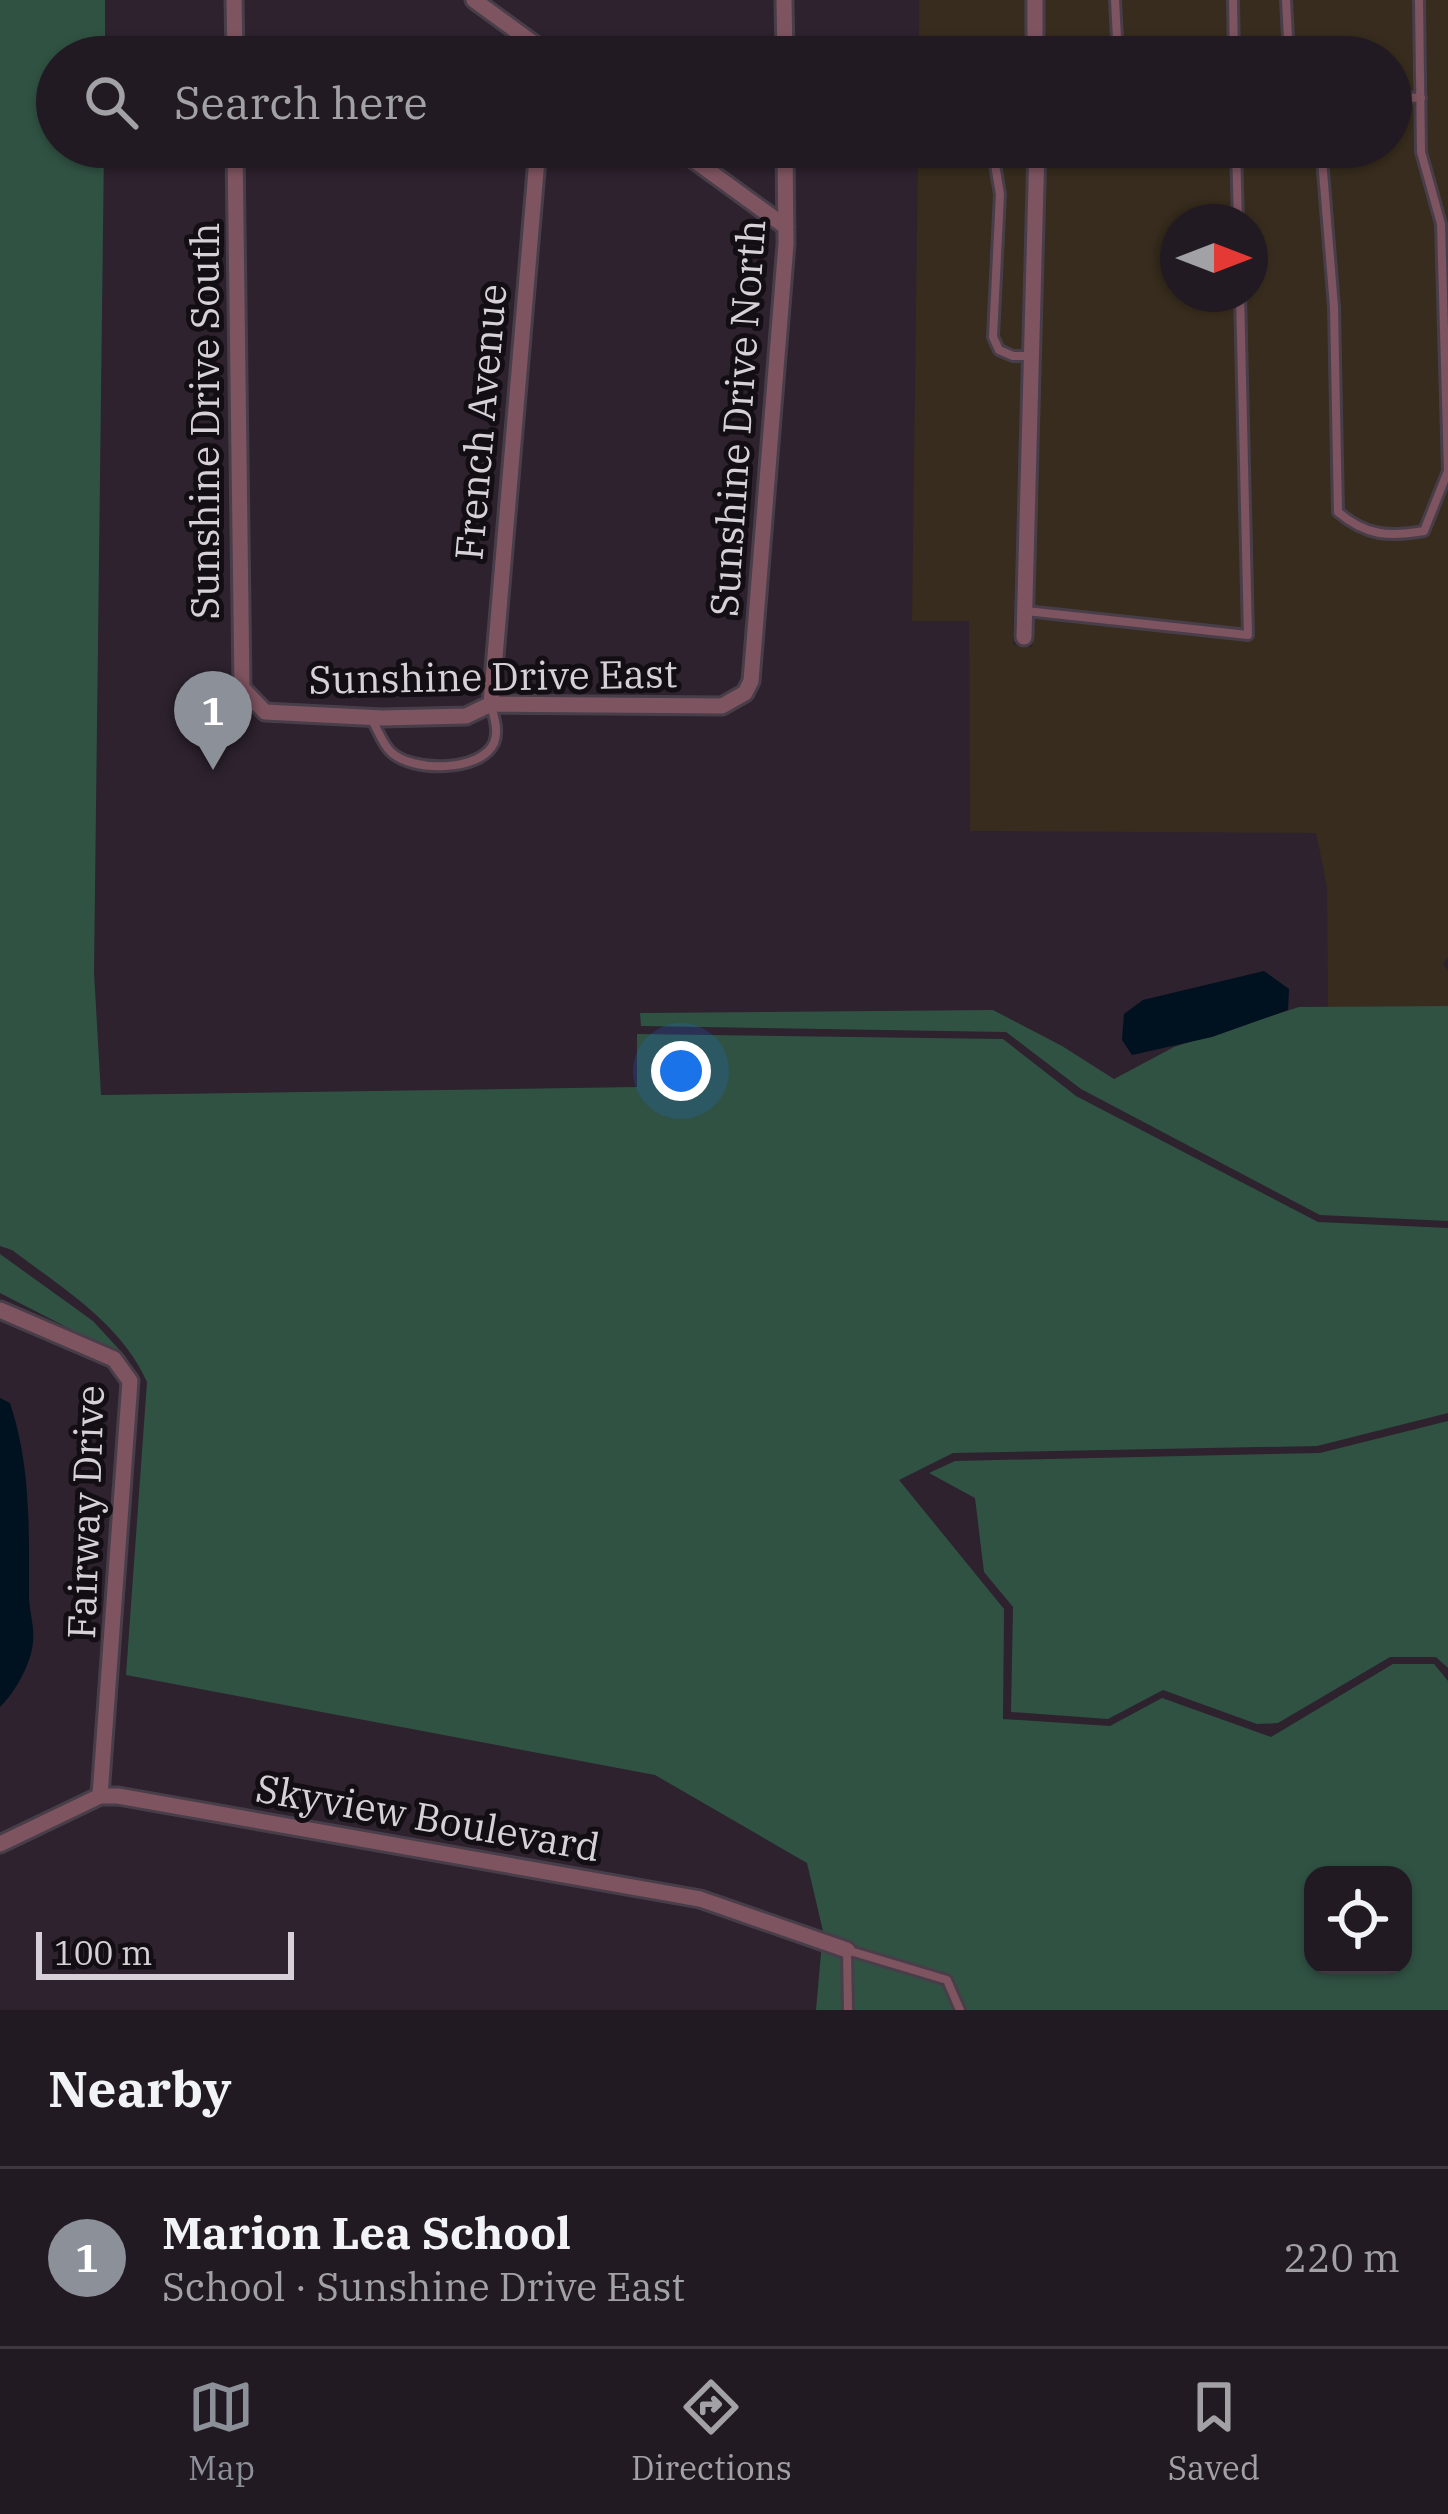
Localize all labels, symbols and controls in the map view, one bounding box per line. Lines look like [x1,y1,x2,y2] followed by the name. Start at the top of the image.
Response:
[36,36,1412,168] search box
[78,69,144,135] icon: search
[174,73,428,131] text: Search here
[1160,204,1268,312] north arrow
[698,218,776,618] street label: Sunshine Drive North
[179,222,230,620] street label: Sunshine Drive South
[443,282,517,562] street label: French Avenue
[308,647,678,705] street label: Sunshine Drive East
[174,671,252,770] pin: 1
[651,1041,711,1101] your location
[55,1384,115,1640] street label: Fairway Drive
[252,1762,604,1872] street label: Skyview Boulevard
[1304,1866,1412,1974] map controls
[1304,1866,1412,1974] button: locate
[36,1926,294,1979] scale bar
[54,1931,153,1974] text: 100 m
[48,2055,232,2121] text: Nearby
[162,2203,571,2261] text: Marion Lea School
[75,2232,99,2283] text: 1
[1284,2232,1400,2283] text: 220 m
[162,2261,685,2312] text: School · Sunshine Drive East
[188,2374,255,2489] tab: Map
[631,2374,792,2489] tab: Directions
[1168,2374,1260,2489] tab: Saved

